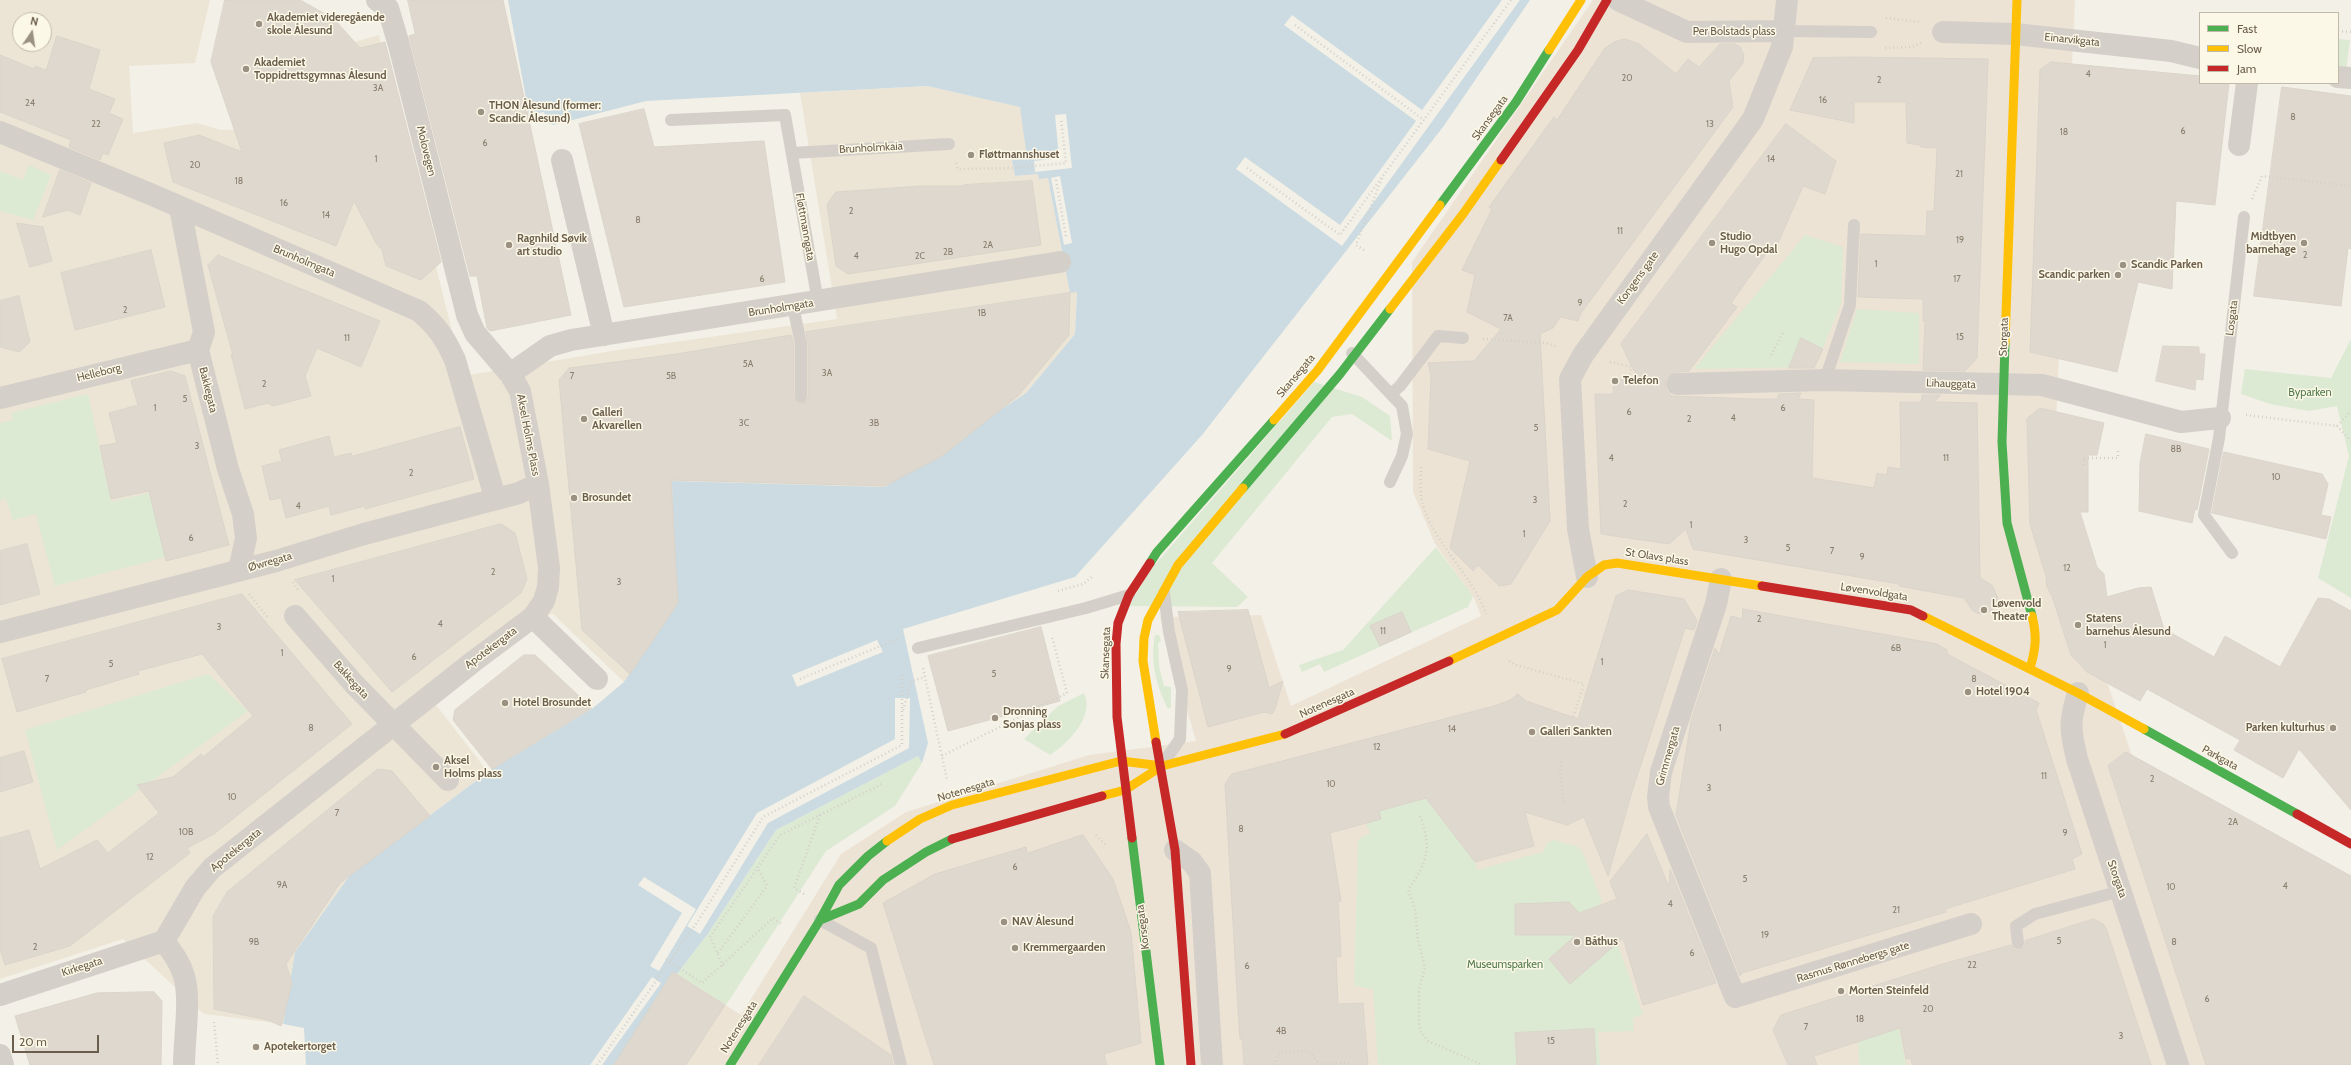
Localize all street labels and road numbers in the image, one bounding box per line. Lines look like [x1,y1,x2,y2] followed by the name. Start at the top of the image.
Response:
[1693,25,1775,39] street label: Per Bolstads plass
[2044,31,2100,49] street label: Einarvikgata
[1469,93,1511,143] street label: Skansegata
[413,124,439,178] street label: Molovegen
[839,140,903,156] street label: Brunholmkaia
[793,192,817,262] street label: Fløttmanngata
[271,242,337,280] street label: Brunholmgata
[1614,249,1662,307] street label: Kongens gate
[747,296,815,320] street label: Brunholmgata
[2223,300,2241,336] street label: Losgata
[1997,317,2011,357] street label: Storgata
[1274,352,1318,400] street label: Skansegata
[76,361,122,385] street label: Helleborg
[196,366,220,414] street label: Bakkegata
[1926,377,1976,391] street label: Lihauggata
[514,393,542,477] street label: Aksel Holms Plass
[1624,545,1690,569] street label: St Olavs plass
[247,549,293,575] street label: Øwregata
[1839,580,1909,604] street label: Løvenvoldgata
[462,624,520,672] street label: Apotekergata
[1098,627,1114,679] street label: Skansegata
[330,658,372,702] street label: Bakkegata
[1297,685,1357,721] street label: Notenesgata
[1653,725,1683,787] street label: Grimmergata
[2200,743,2240,773] street label: Parkgata
[936,775,996,805] street label: Notenesgata
[208,826,264,874] street label: Apotekergata
[2104,858,2130,900] street label: Storgata
[1134,904,1152,950] street label: Korsegata
[1795,939,1911,985] street label: Rasmus Rønnebergs gate
[60,954,104,980] street label: Kirkegata
[718,999,760,1055] street label: Notenesgata

